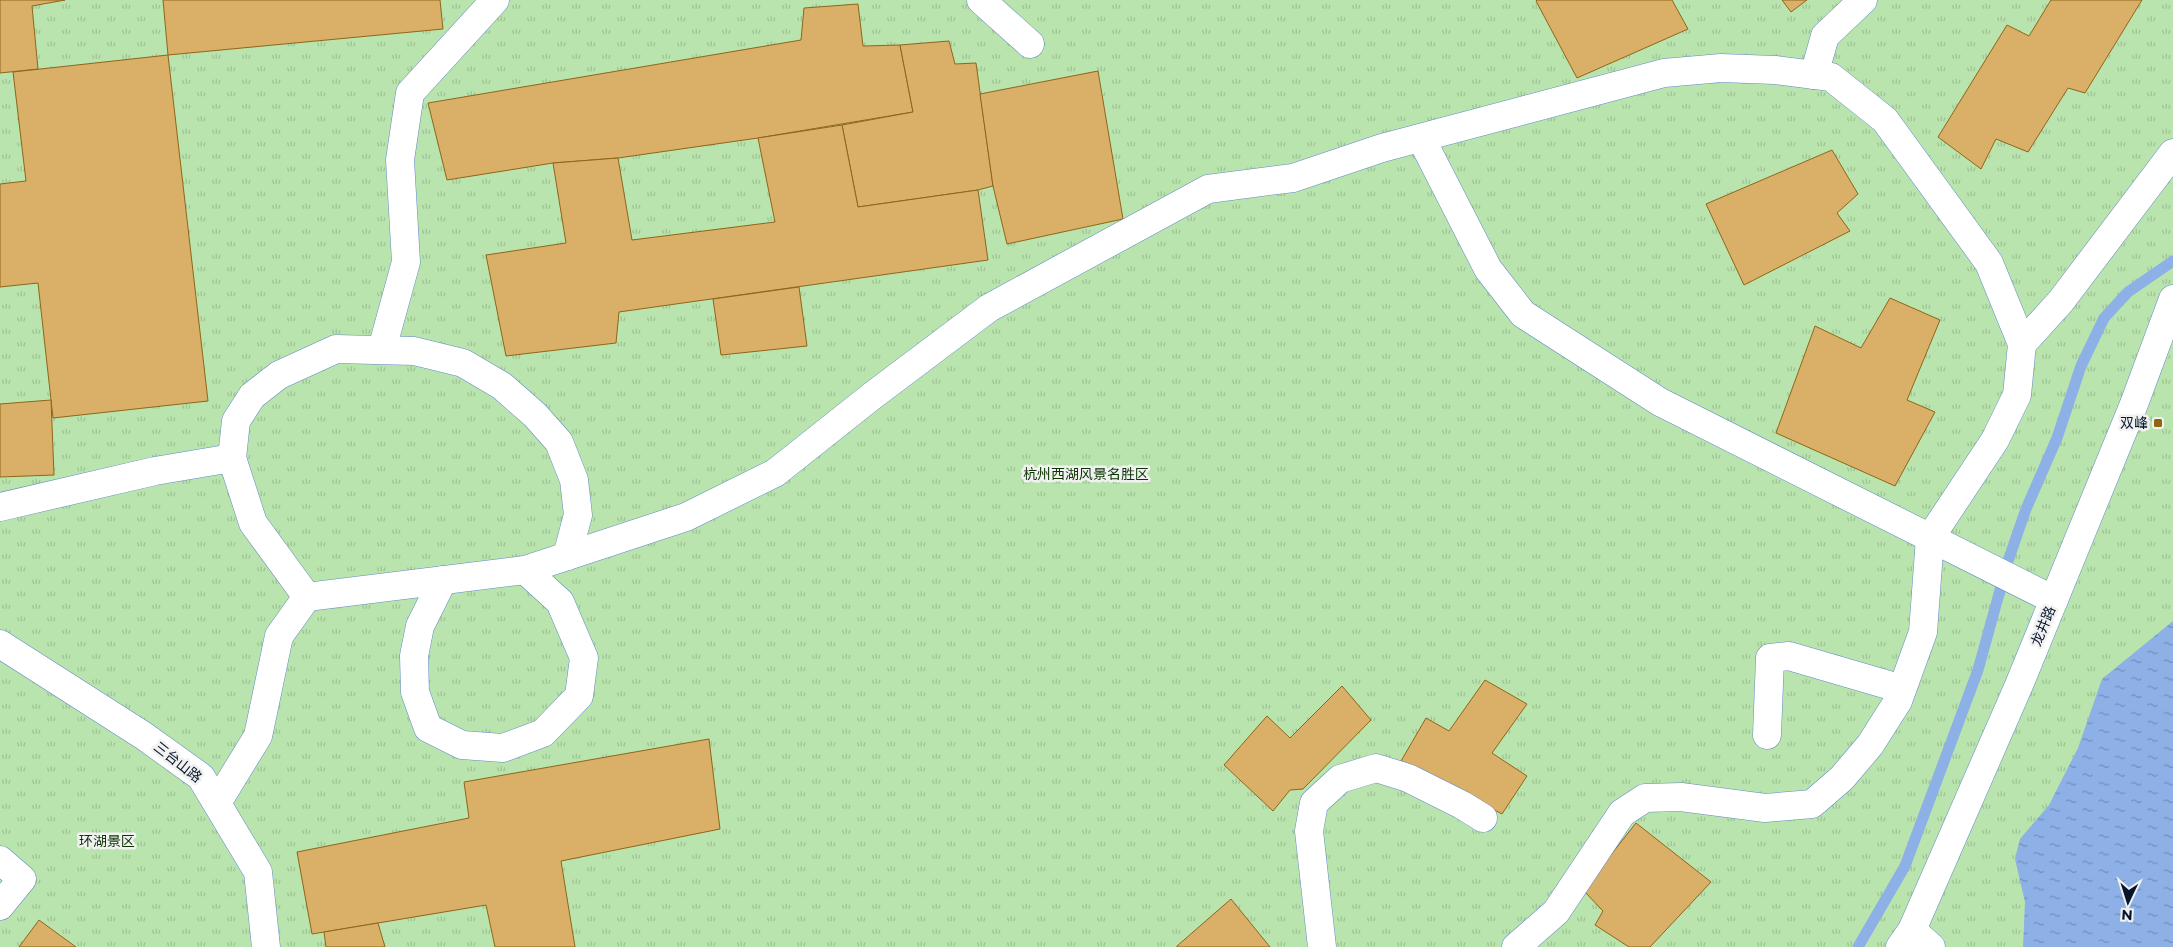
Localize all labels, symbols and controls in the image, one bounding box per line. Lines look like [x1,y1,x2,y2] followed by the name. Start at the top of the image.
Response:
[2120,414,2148,432] place label: 双峰
[2152,417,2164,429] marker: 双峰
[1023,465,1149,483] park label: 杭州西湖风景名胜区
[2027,603,2059,649] street label: 龙井路
[150,738,206,786] street label: 三台山路
[79,832,135,850] park label: 环湖景区
[2103,877,2153,927] north arrow
[2121,906,2133,924] text: N

